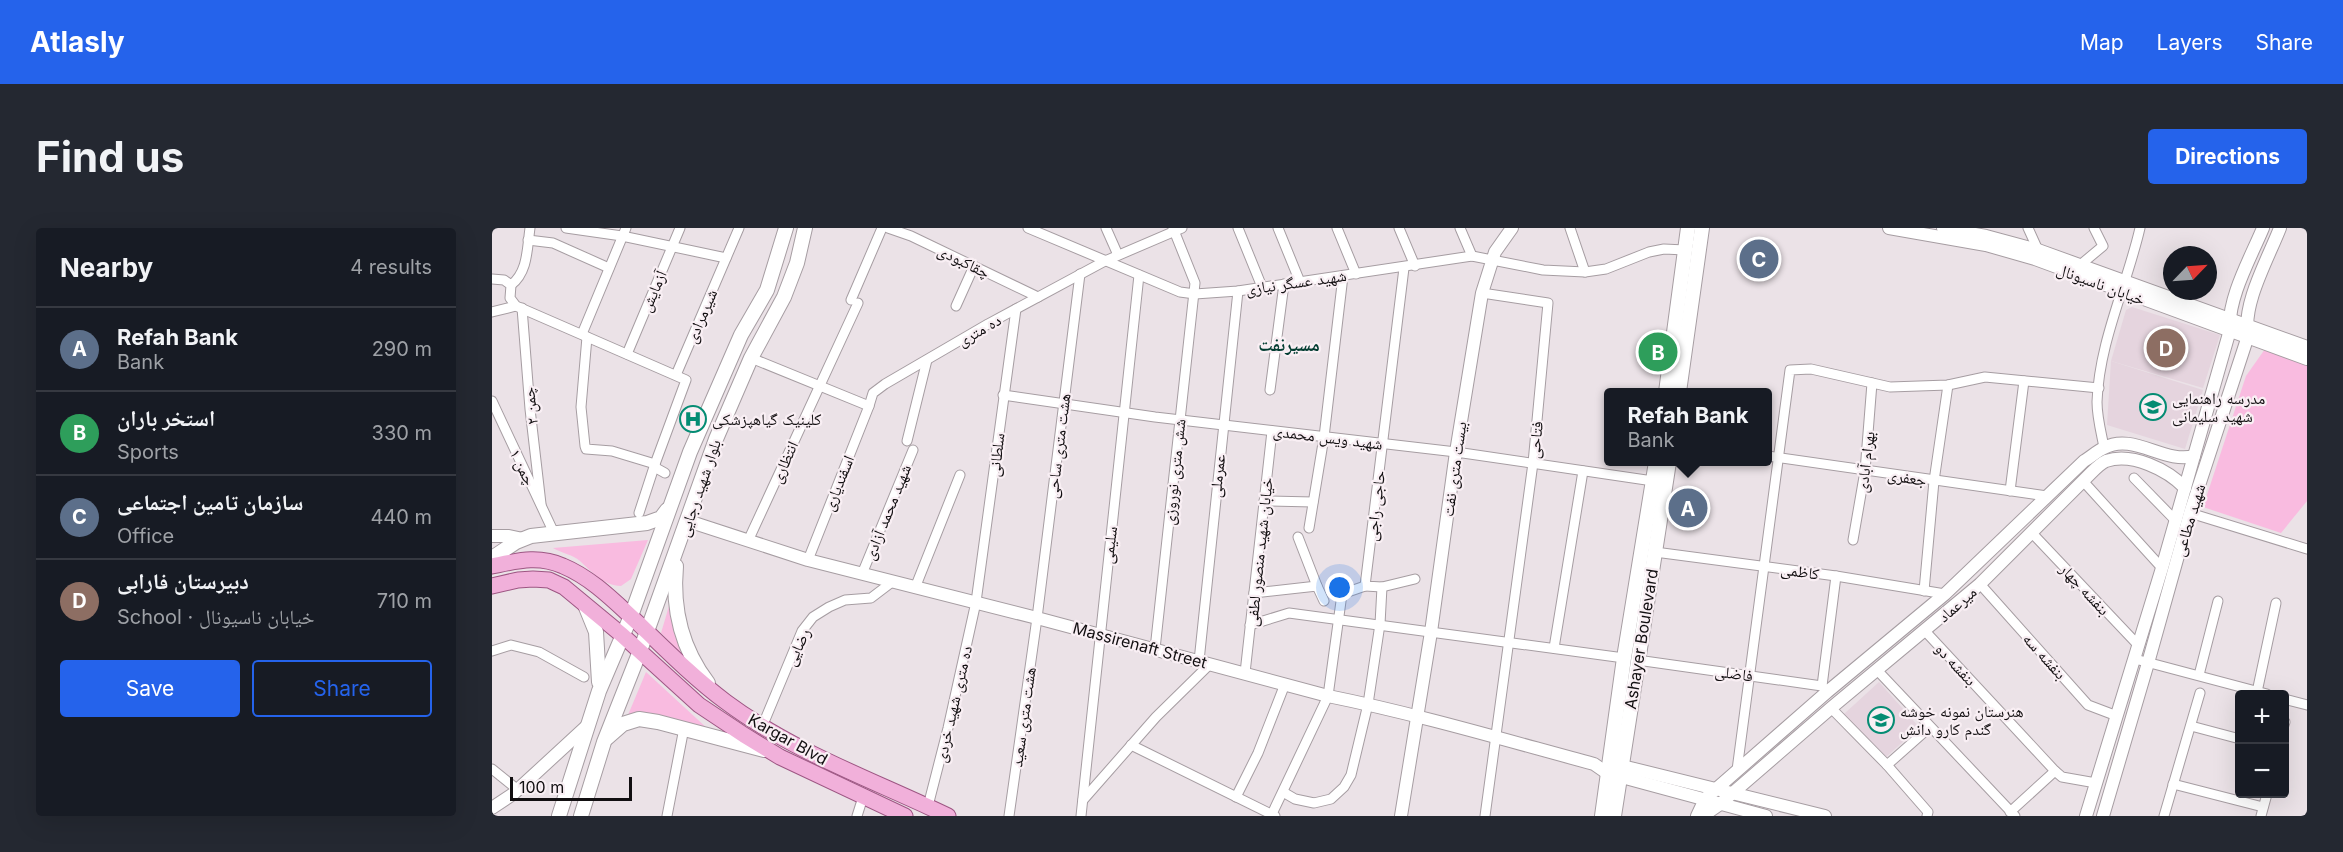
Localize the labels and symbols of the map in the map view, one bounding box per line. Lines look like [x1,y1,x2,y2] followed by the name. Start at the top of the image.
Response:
[1740,237,1778,282] pin: C
[934,240,993,283] street label: چقاکبودی
[2163,246,2217,300] north arrow
[2054,259,2148,310] street label: خیابان ناسیونال
[1244,265,1348,300] street label: شهید عسگر نیازی
[635,266,672,315] street label: آزمایش
[681,286,722,346] street label: شیرمرادی
[954,310,1005,351] street label: ده متری
[2146,326,2186,370] pin: D
[1638,330,1678,374] pin: B
[1258,334,1320,355] district label: مسیرنفت
[518,386,543,426] street label: چمن ۲
[2172,388,2265,427] place label: مدرسه راهنمایی شهید سلیمانی
[1042,392,1075,500] street label: هشت متری ساحی
[2138,392,2168,422] school or university icon: مدرسه راهنمایی شهید سلیمانی
[678,404,708,434] hospital icon: کلینیک گیاهپزشکی
[712,409,822,430] place label: کلینیک گیاهپزشکی
[1158,418,1191,526] street label: شش متری نوروزی
[1272,420,1384,455] street label: شهید ویس محمدی
[1437,420,1472,518] street label: بیست متری نفت
[1523,420,1548,460] street label: فتاحی
[1851,430,1880,494] street label: بهرام آبادی
[983,432,1010,478] street label: سلطانی
[673,437,726,540] street label: بلوار شهید رجایی
[766,438,803,487] street label: انتظاری
[505,446,540,489] street label: چمن ۱
[818,452,859,514] street label: اسفندیاری
[1205,453,1230,499] street label: عمرملی
[859,461,916,563] street label: شهید محمد آزادی
[1886,464,1928,491] street label: جعفری
[1361,470,1390,543] street label: حاجی راجی
[1241,476,1278,628] street label: خیابان شهید منصور لطفی
[2168,481,2210,559] street label: شهید مطاعی
[1668,486,1708,530] pin: A
[1097,525,1122,565] street label: سلیمی
[1779,558,1821,585] street label: کاظمی
[2055,558,2114,619] street label: بنفشه چهار
[1620,567,1662,711] street label: Ashayer Boulevard
[1325,573,1354,602] your location
[1933,582,1981,626] street label: میرعماد
[1071,617,1209,673] street label: Massirenaft Street
[780,625,815,669] street label: رضایی
[2019,629,2071,683] street label: بنفشه سه
[1931,638,1981,690] street label: بنفشه دو
[930,644,977,765] street label: ده متری شهید خردی
[1714,660,1754,687] street label: فاضلی
[1006,666,1041,768] street label: هشت متری سعید
[1900,701,2024,740] place label: هنرستان نمونه خوشه گندم کارو دانش
[1866,705,1896,735] school or university icon: هنرستان نمونه خوشه گندم کارو دانش
[745,709,831,769] street label: Kargar Blvd
[510,774,632,802] scale bar

